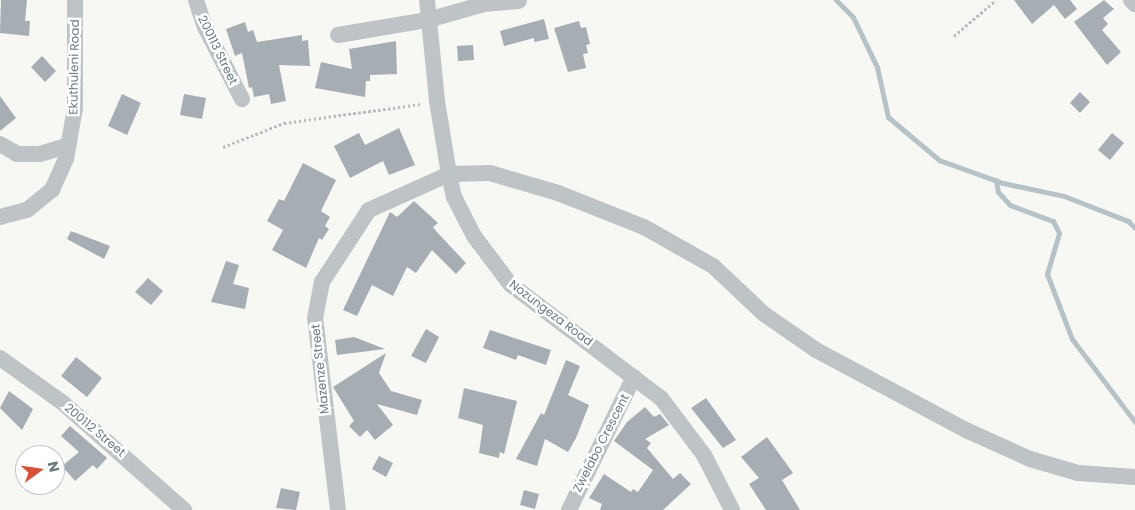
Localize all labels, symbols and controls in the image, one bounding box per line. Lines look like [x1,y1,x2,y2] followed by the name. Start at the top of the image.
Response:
[195,13,241,87] street label: 200113 Street
[66,19,82,115] street label: Ekuthuleni Road
[507,277,595,349] street label: Nozungeza Road
[308,323,332,415] street label: Mazenze Street
[570,392,632,494] street label: Zwelabo Crescent
[62,400,128,460] street label: 200112 Street
[15,445,65,495] north arrow
[43,459,65,474] text: N

